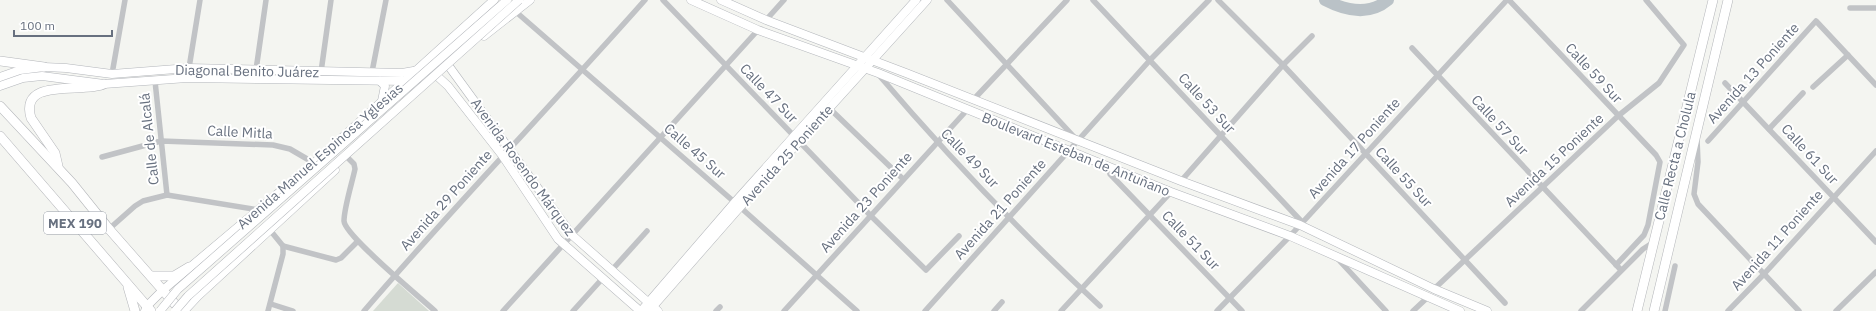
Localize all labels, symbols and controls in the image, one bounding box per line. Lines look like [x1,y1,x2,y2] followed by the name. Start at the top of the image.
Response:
[14,12,112,38] scale bar
[20,18,55,33] text: 100 m
[1703,19,1803,127] street label: Avenida 13 Poniente
[1561,39,1627,107] street label: Calle 59 Sur
[736,59,802,127] street label: Calle 47 Sur
[175,61,320,81] street label: Diagonal Benito Juárez
[1174,69,1240,137] street label: Calle 53 Sur
[233,79,407,233] street label: Avenida Manuel Espinosa Yglesias
[1650,89,1700,222] street label: Calle Recta a Cholula
[1467,91,1533,159] street label: Calle 57 Sur
[135,92,163,186] street label: Calle de Alcalá
[1304,94,1404,202] street label: Avenida 17 Poniente
[467,95,579,240] street label: Avenida Rosendo Márquez
[737,101,837,209] street label: Avenida 25 Poniente
[979,108,1173,200] street label: Boulevard Esteban de Antuñano
[1501,109,1608,211] street label: Avenida 15 Poniente
[660,119,730,183] street label: Calle 45 Sur
[1777,120,1843,188] street label: Calle 61 Sur
[207,121,274,143] street label: Calle Mitla
[937,124,1003,192] street label: Calle 49 Sur
[1371,143,1437,211] street label: Calle 55 Sur
[396,146,496,254] street label: Avenida 29 Poniente
[816,148,916,256] street label: Avenida 23 Poniente
[950,155,1050,263] street label: Avenida 21 Poniente
[1727,186,1827,294] street label: Avenida 11 Poniente
[1158,206,1224,274] street label: Calle 51 Sur
[44,212,106,234] road number: MEX 190

